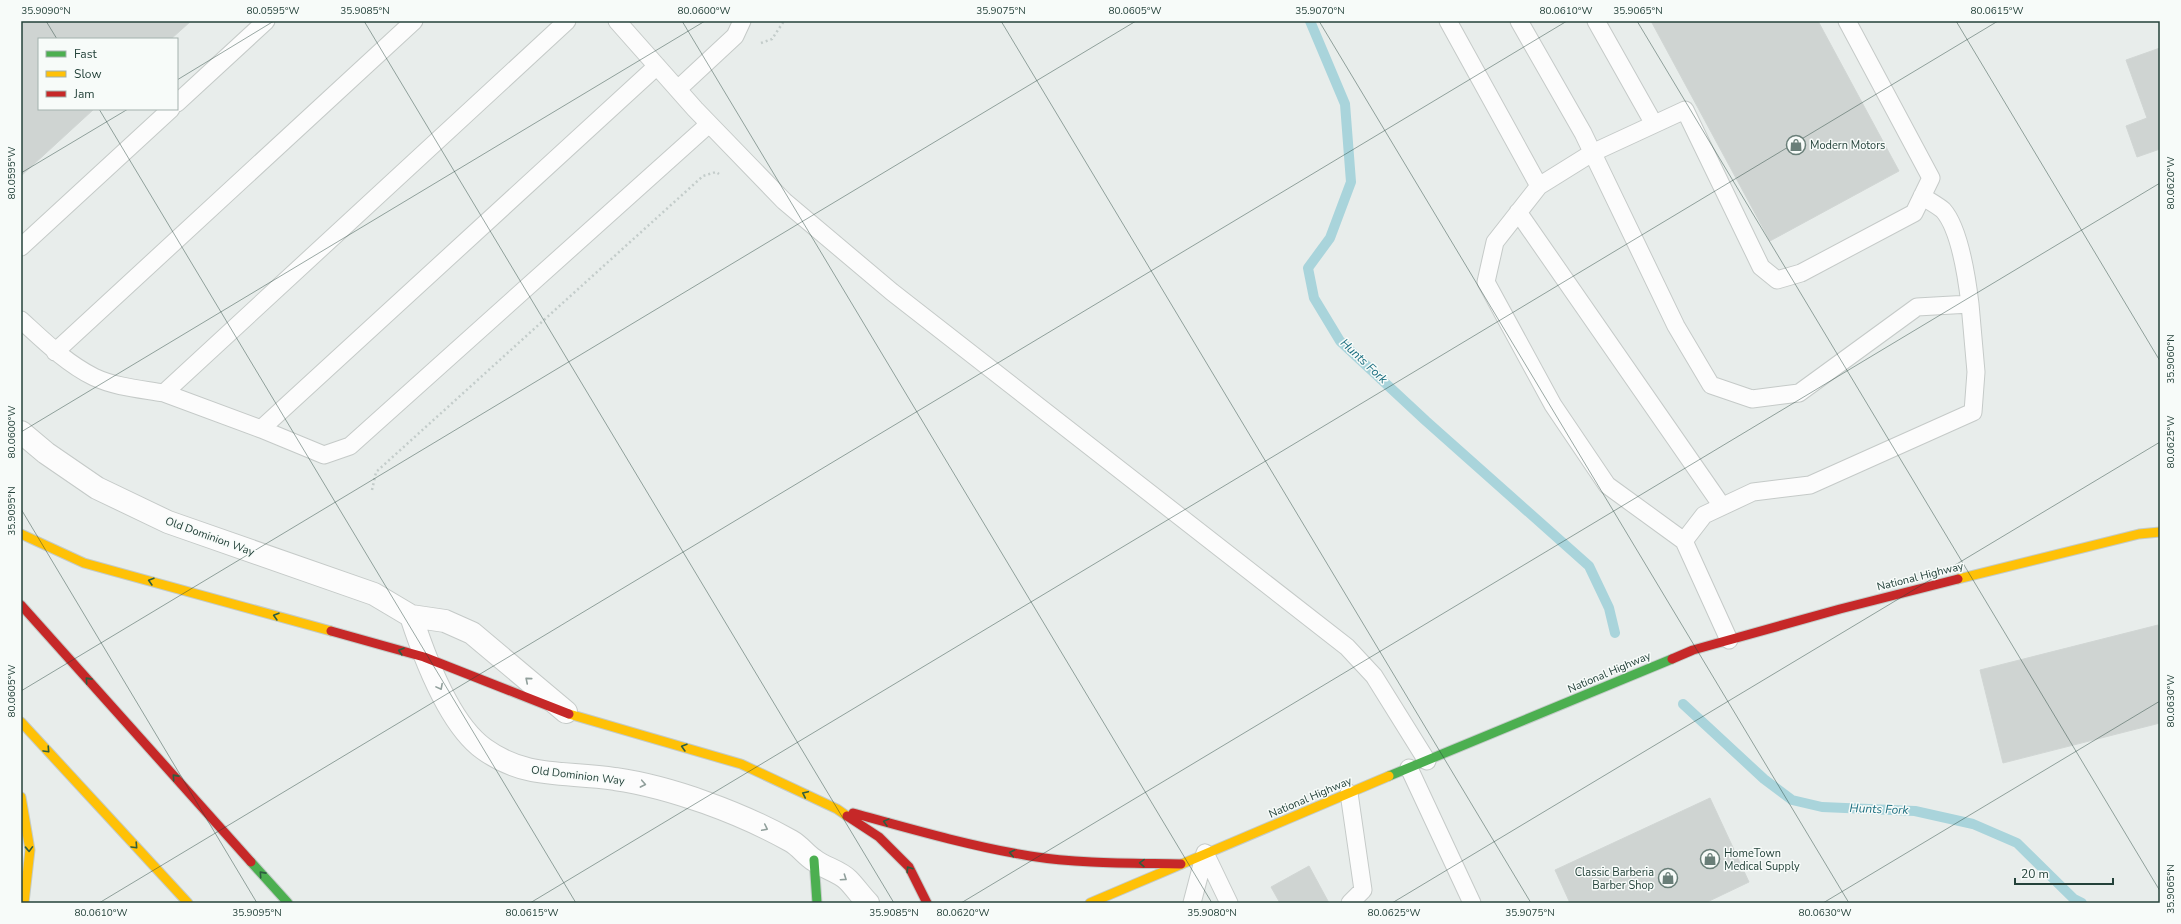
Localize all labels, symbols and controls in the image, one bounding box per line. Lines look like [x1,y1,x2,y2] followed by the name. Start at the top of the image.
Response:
[21,4,71,18] text: 35.9090°N
[246,4,300,18] text: 80.0595°W
[340,4,390,18] text: 35.9085°N
[677,4,731,18] text: 80.0600°W
[976,4,1026,18] text: 35.9075°N
[1108,4,1162,18] text: 80.0605°W
[1295,4,1345,18] text: 35.9070°N
[1539,4,1593,18] text: 80.0610°W
[1613,4,1663,18] text: 35.9065°N
[1970,4,2024,18] text: 80.0615°W
[38,38,178,110] legend
[74,46,97,62] text: Fast
[74,66,102,82] text: Slow
[73,86,95,102] text: Jam
[1785,134,1807,156] shop icon: Modern Motors
[1810,138,1885,153] place label: Modern Motors
[5,146,19,200] text: 80.0595°W
[2164,156,2178,210] text: 80.0620°W
[2164,334,2178,384] text: 35.9060°N
[1337,335,1392,388] water label: Hunts Fork
[5,405,19,459] text: 80.0600°W
[2164,415,2178,469] text: 80.0625°W
[5,486,19,536] text: 35.9095°N
[163,513,257,560] street label: Old Dominion Way
[1875,558,1965,595] street label: National Highway
[148,577,155,586] one-way arrow
[273,612,280,621] one-way arrow
[398,647,405,656] one-way arrow
[1565,648,1653,697] street label: National Highway
[5,664,19,718] text: 80.0605°W
[2164,674,2178,728] text: 80.0630°W
[526,677,533,684] one-way arrow
[86,678,93,685] one-way arrow
[435,683,443,690] one-way arrow
[681,743,688,752] one-way arrow
[43,746,50,753] one-way arrow
[530,762,626,789] street label: Old Dominion Way
[1266,773,1354,822] street label: National Highway
[172,774,180,782] one-way arrow
[640,779,646,787] one-way arrow
[802,790,809,798] one-way arrow
[1849,800,1910,818] water label: Hunts Fork
[883,818,890,827] one-way arrow
[760,823,768,831] one-way arrow
[131,841,138,849] one-way arrow
[25,846,33,852] one-way arrow
[1724,846,1800,874] place label: HomeTown Medical Supply
[1699,848,1721,870] shop icon: HomeTown Medical Supply
[1009,849,1016,857] one-way arrow
[1139,859,1145,867] one-way arrow
[2015,860,2113,886] scale bar
[2164,864,2178,914] text: 35.9065°N
[1575,865,1654,893] place label: Classic Barberia Barber Shop
[907,866,914,873] one-way arrow
[2021,866,2049,882] text: 20 m
[1657,867,1679,889] shop icon: Classic Barberia Barber Shop
[259,871,266,879] one-way arrow
[840,873,847,881] one-way arrow
[74,906,128,920] text: 80.0610°W
[232,906,282,920] text: 35.9095°N
[505,906,559,920] text: 80.0615°W
[869,906,919,920] text: 35.9085°N
[936,906,990,920] text: 80.0620°W
[1187,906,1237,920] text: 35.9080°N
[1367,906,1421,920] text: 80.0625°W
[1505,906,1555,920] text: 35.9075°N
[1798,906,1852,920] text: 80.0630°W

